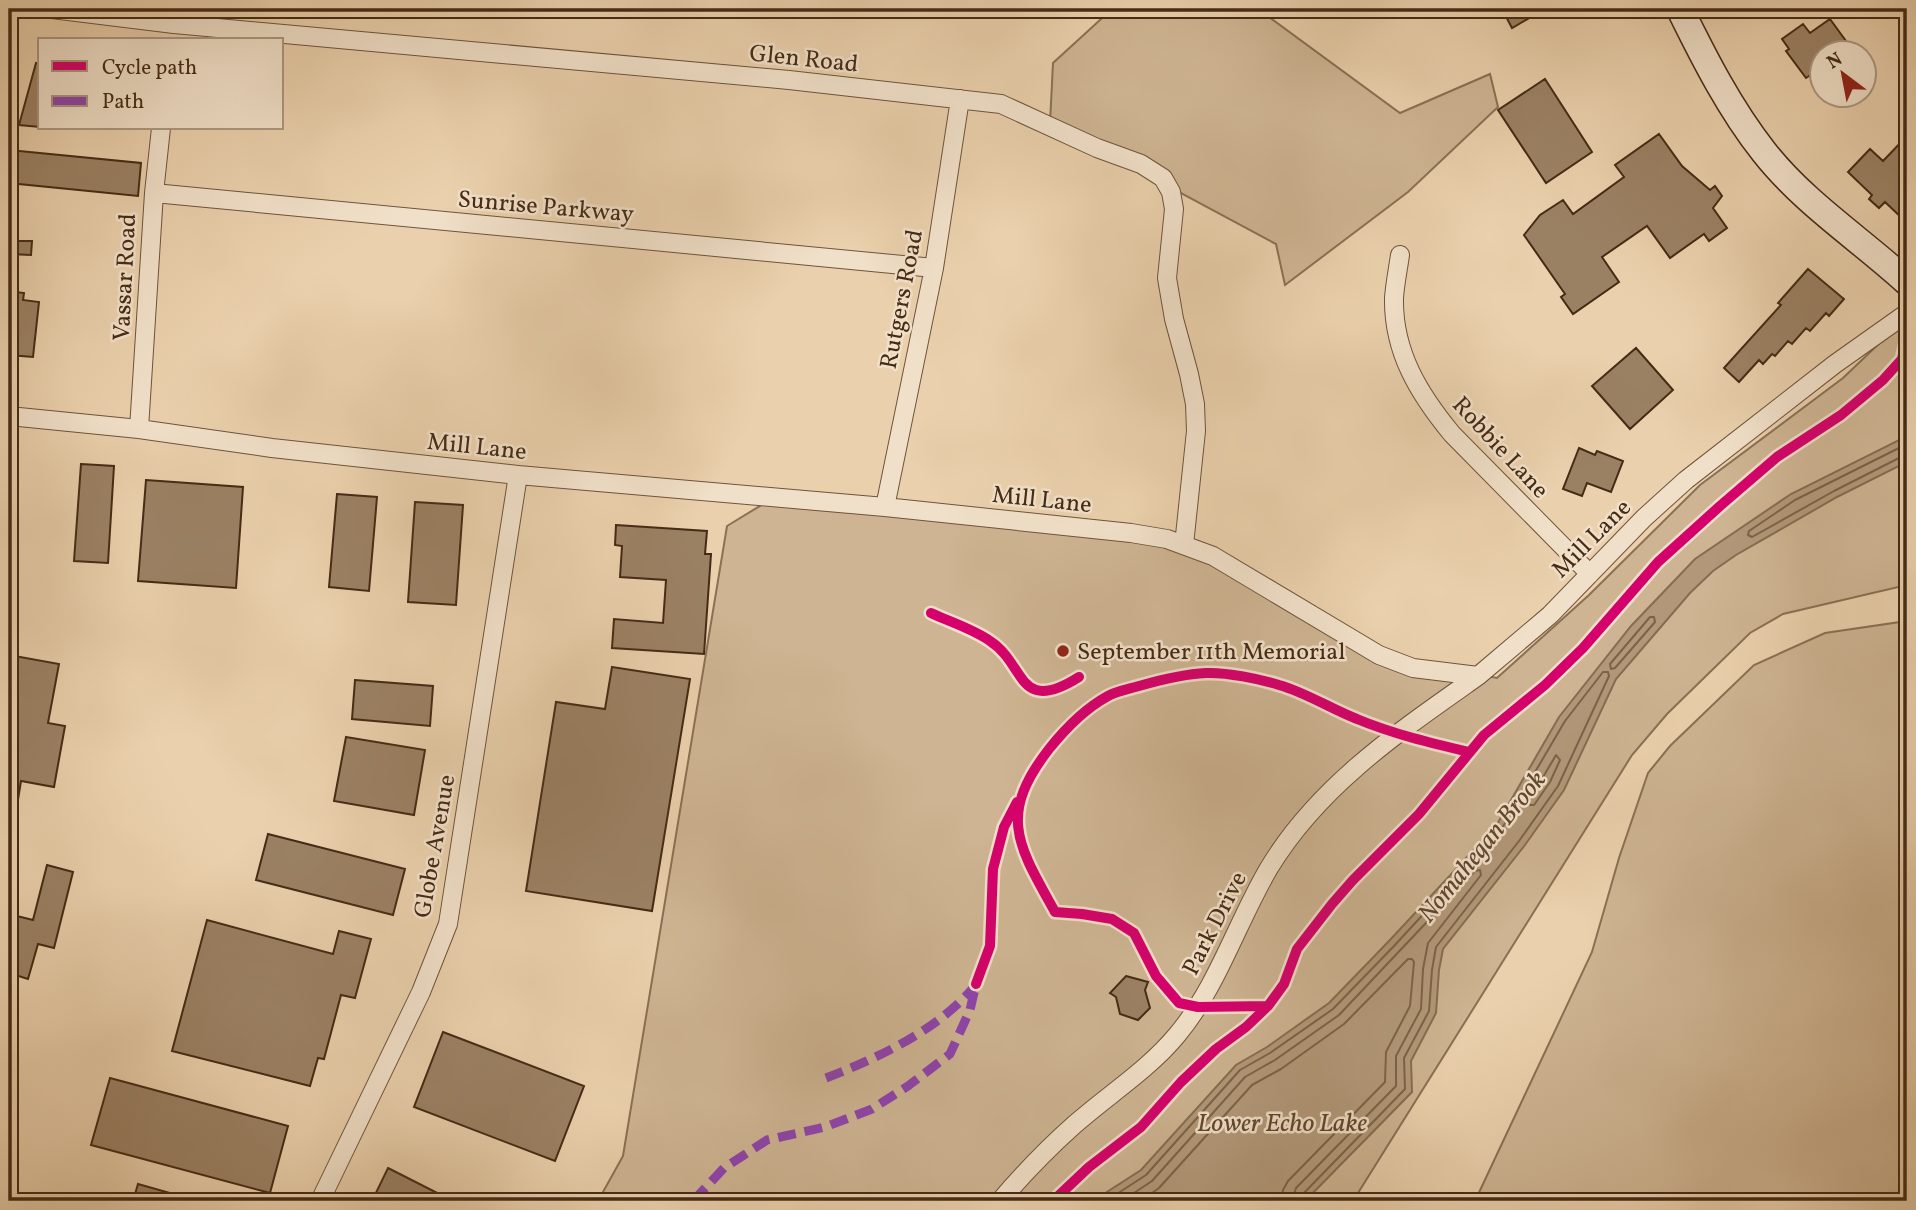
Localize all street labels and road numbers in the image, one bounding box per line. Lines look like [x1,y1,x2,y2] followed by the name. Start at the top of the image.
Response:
[748,37,860,83] street label: Glen Road
[456,183,635,233] street label: Sunrise Parkway
[106,212,146,342] street label: Vassar Road
[873,227,933,372] street label: Rutgers Road
[1443,390,1556,507] street label: Robbie Lane
[425,426,528,470] street label: Mill Lane
[990,479,1093,523] street label: Mill Lane
[1545,492,1640,587] street label: Mill Lane
[407,772,465,921] street label: Globe Avenue
[1175,866,1256,982] street label: Park Drive

